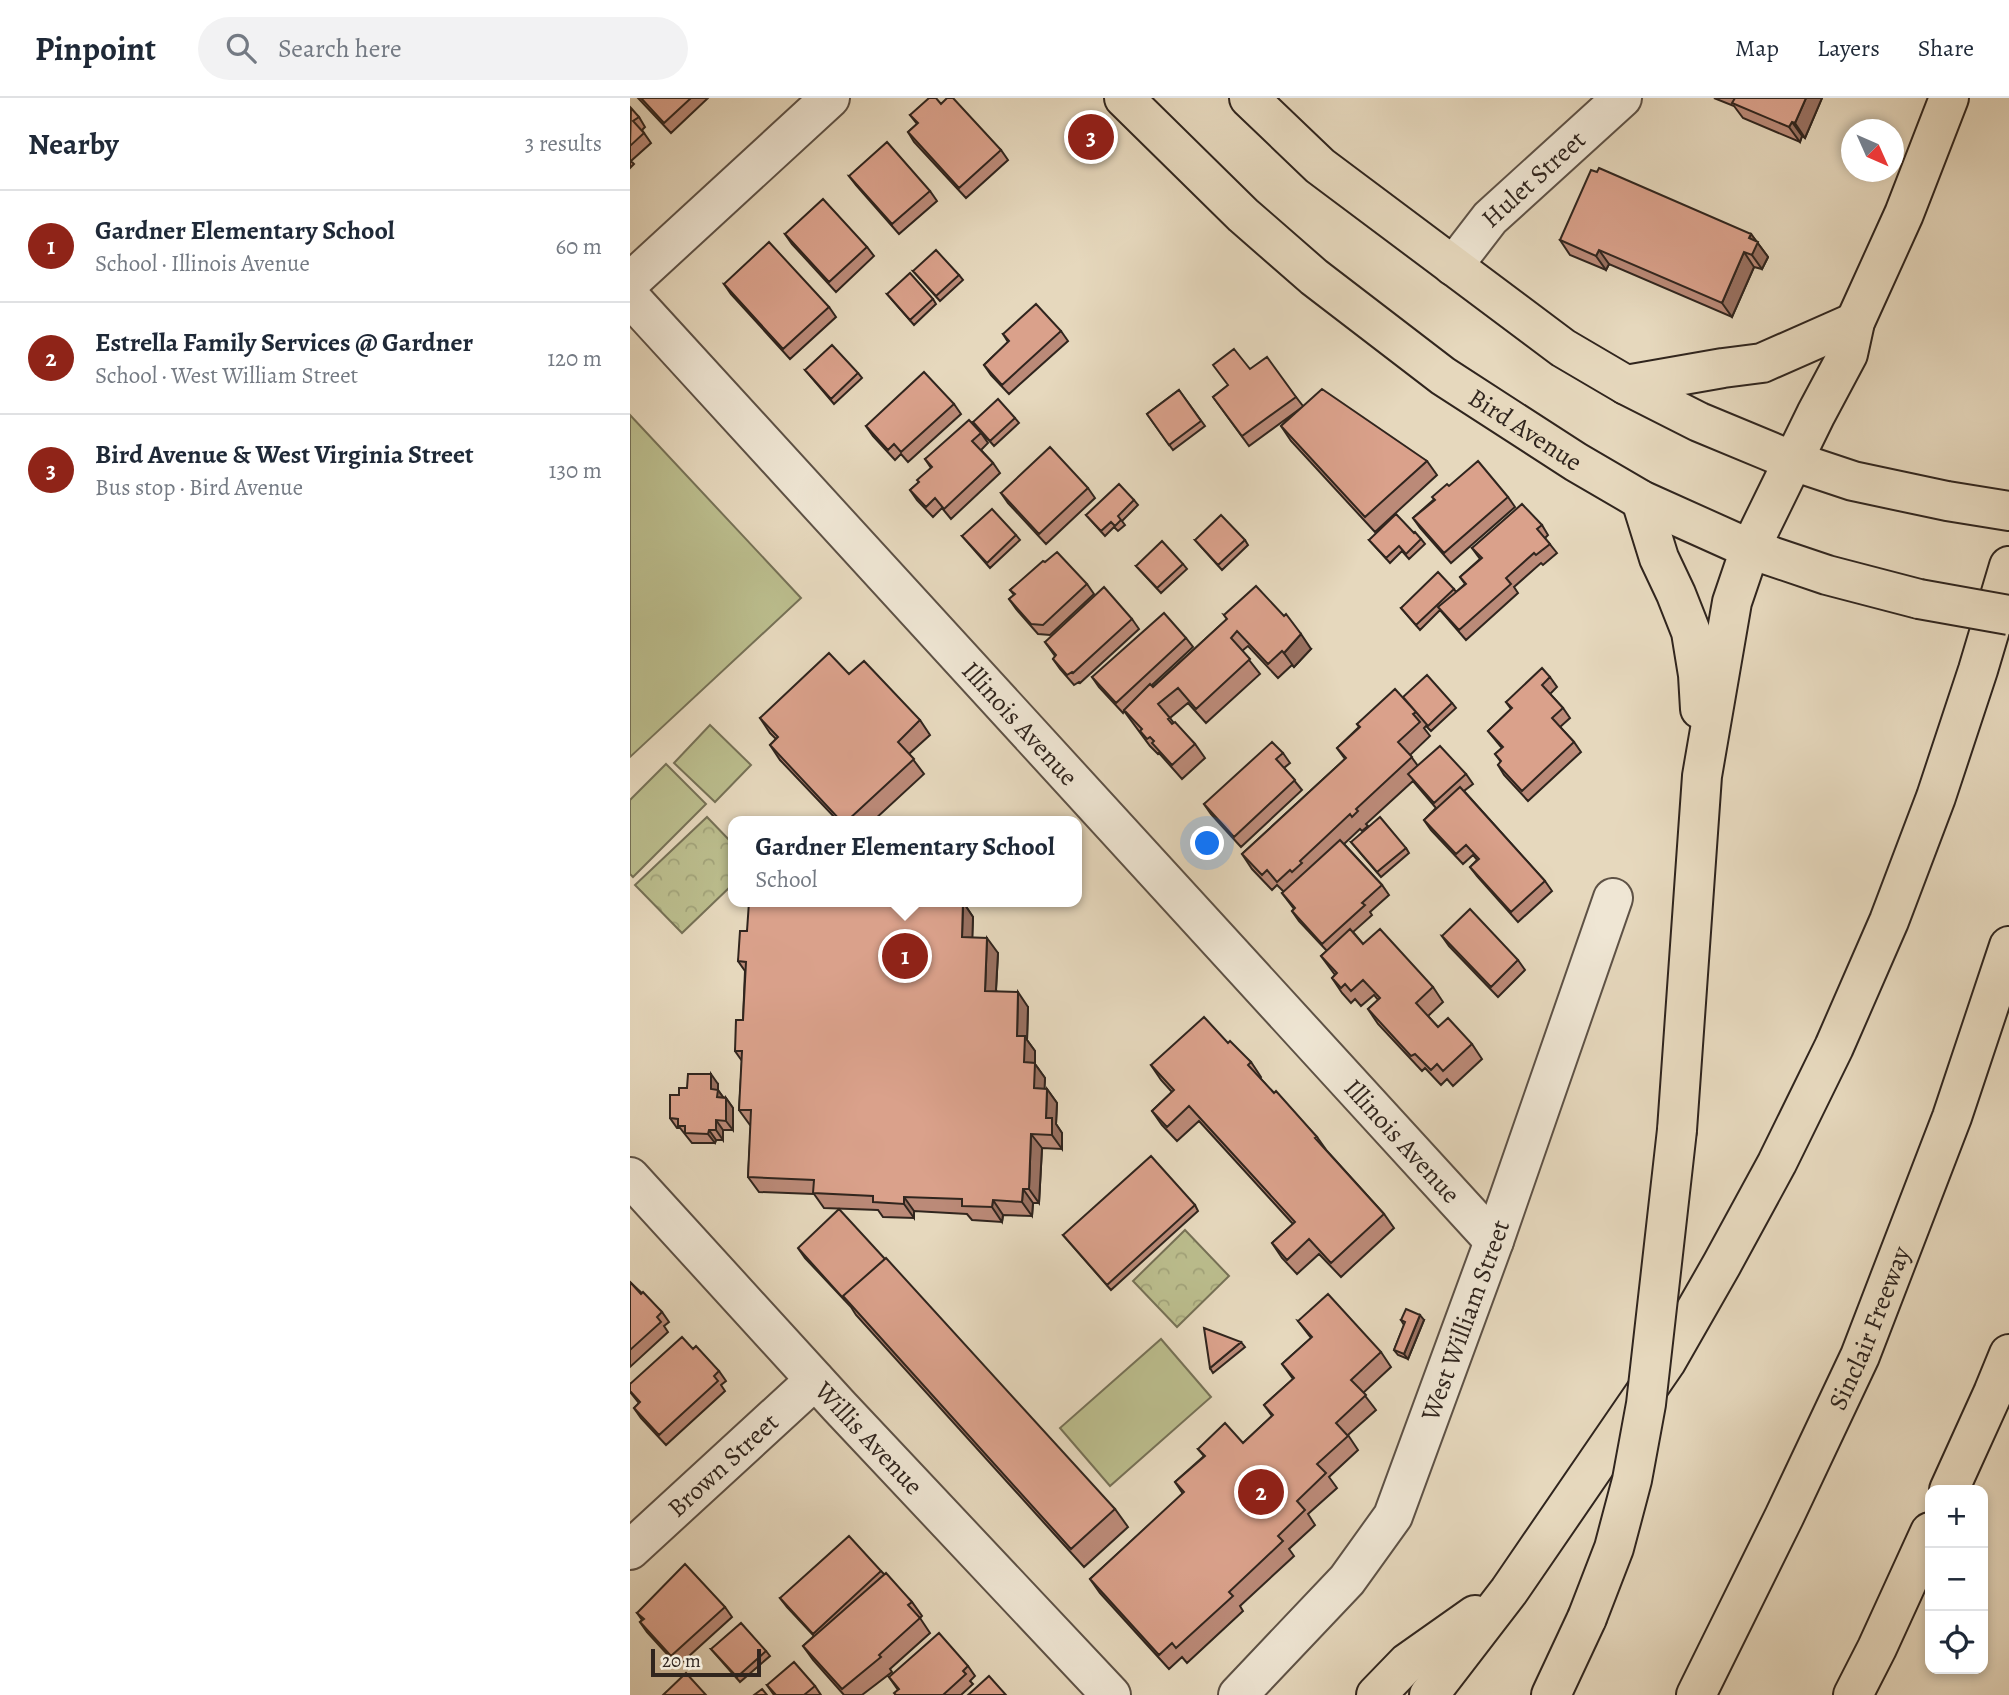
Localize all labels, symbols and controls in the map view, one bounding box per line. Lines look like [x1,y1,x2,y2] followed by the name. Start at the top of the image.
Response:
[198,17,688,80] search box
[35,26,156,71] text: Pinpoint
[222,29,260,67] icon: search
[278,31,402,66] text: Search here
[1735,32,1779,64] text: Map
[1817,32,1880,64] text: Layers
[1918,32,1974,64] text: Share
[1068,111,1114,163] pin: 3
[1841,119,1904,182] north arrow
[1474,122,1594,236] street label: Hulet Street
[28,124,119,164] text: Nearby
[525,128,602,159] text: 3 results
[95,213,395,248] text: Gardner Elementary School
[47,231,55,262] text: 1
[555,231,602,262] text: 60 m
[95,248,310,279] text: School · Illinois Avenue
[95,325,473,360] text: Estrella Family Services @ Gardner
[45,343,57,374] text: 2
[547,343,602,374] text: 120 m
[95,360,358,391] text: School · West William Street
[1462,380,1589,479] street label: Bird Avenue
[95,437,474,472] text: Bird Avenue & West Virginia Street
[46,455,56,486] text: 3
[549,455,602,486] text: 130 m
[95,472,303,503] text: Bus stop · Bird Avenue
[954,654,1086,793] street label: Illinois Avenue
[728,816,1082,907] popup
[1190,826,1224,860] your location
[755,829,1055,864] text: Gardner Elementary School
[755,864,817,895] text: School
[882,930,928,982] pin: 1
[1336,1071,1468,1211] street label: Illinois Avenue
[1412,1215,1518,1427] street label: West William Street
[1820,1241,1919,1416] street label: Sinclair Freeway
[806,1373,931,1503] street label: Willis Avenue
[660,1405,787,1525] street label: Brown Street
[1238,1466,1284,1518] pin: 2
[1925,1485,1988,1674] map controls
[1925,1485,1988,1548] button: +
[1925,1548,1988,1611] button: −
[1925,1611,1988,1674] button: locate
[651,1646,761,1678] scale bar
[662,1648,701,1674] text: 20 m

